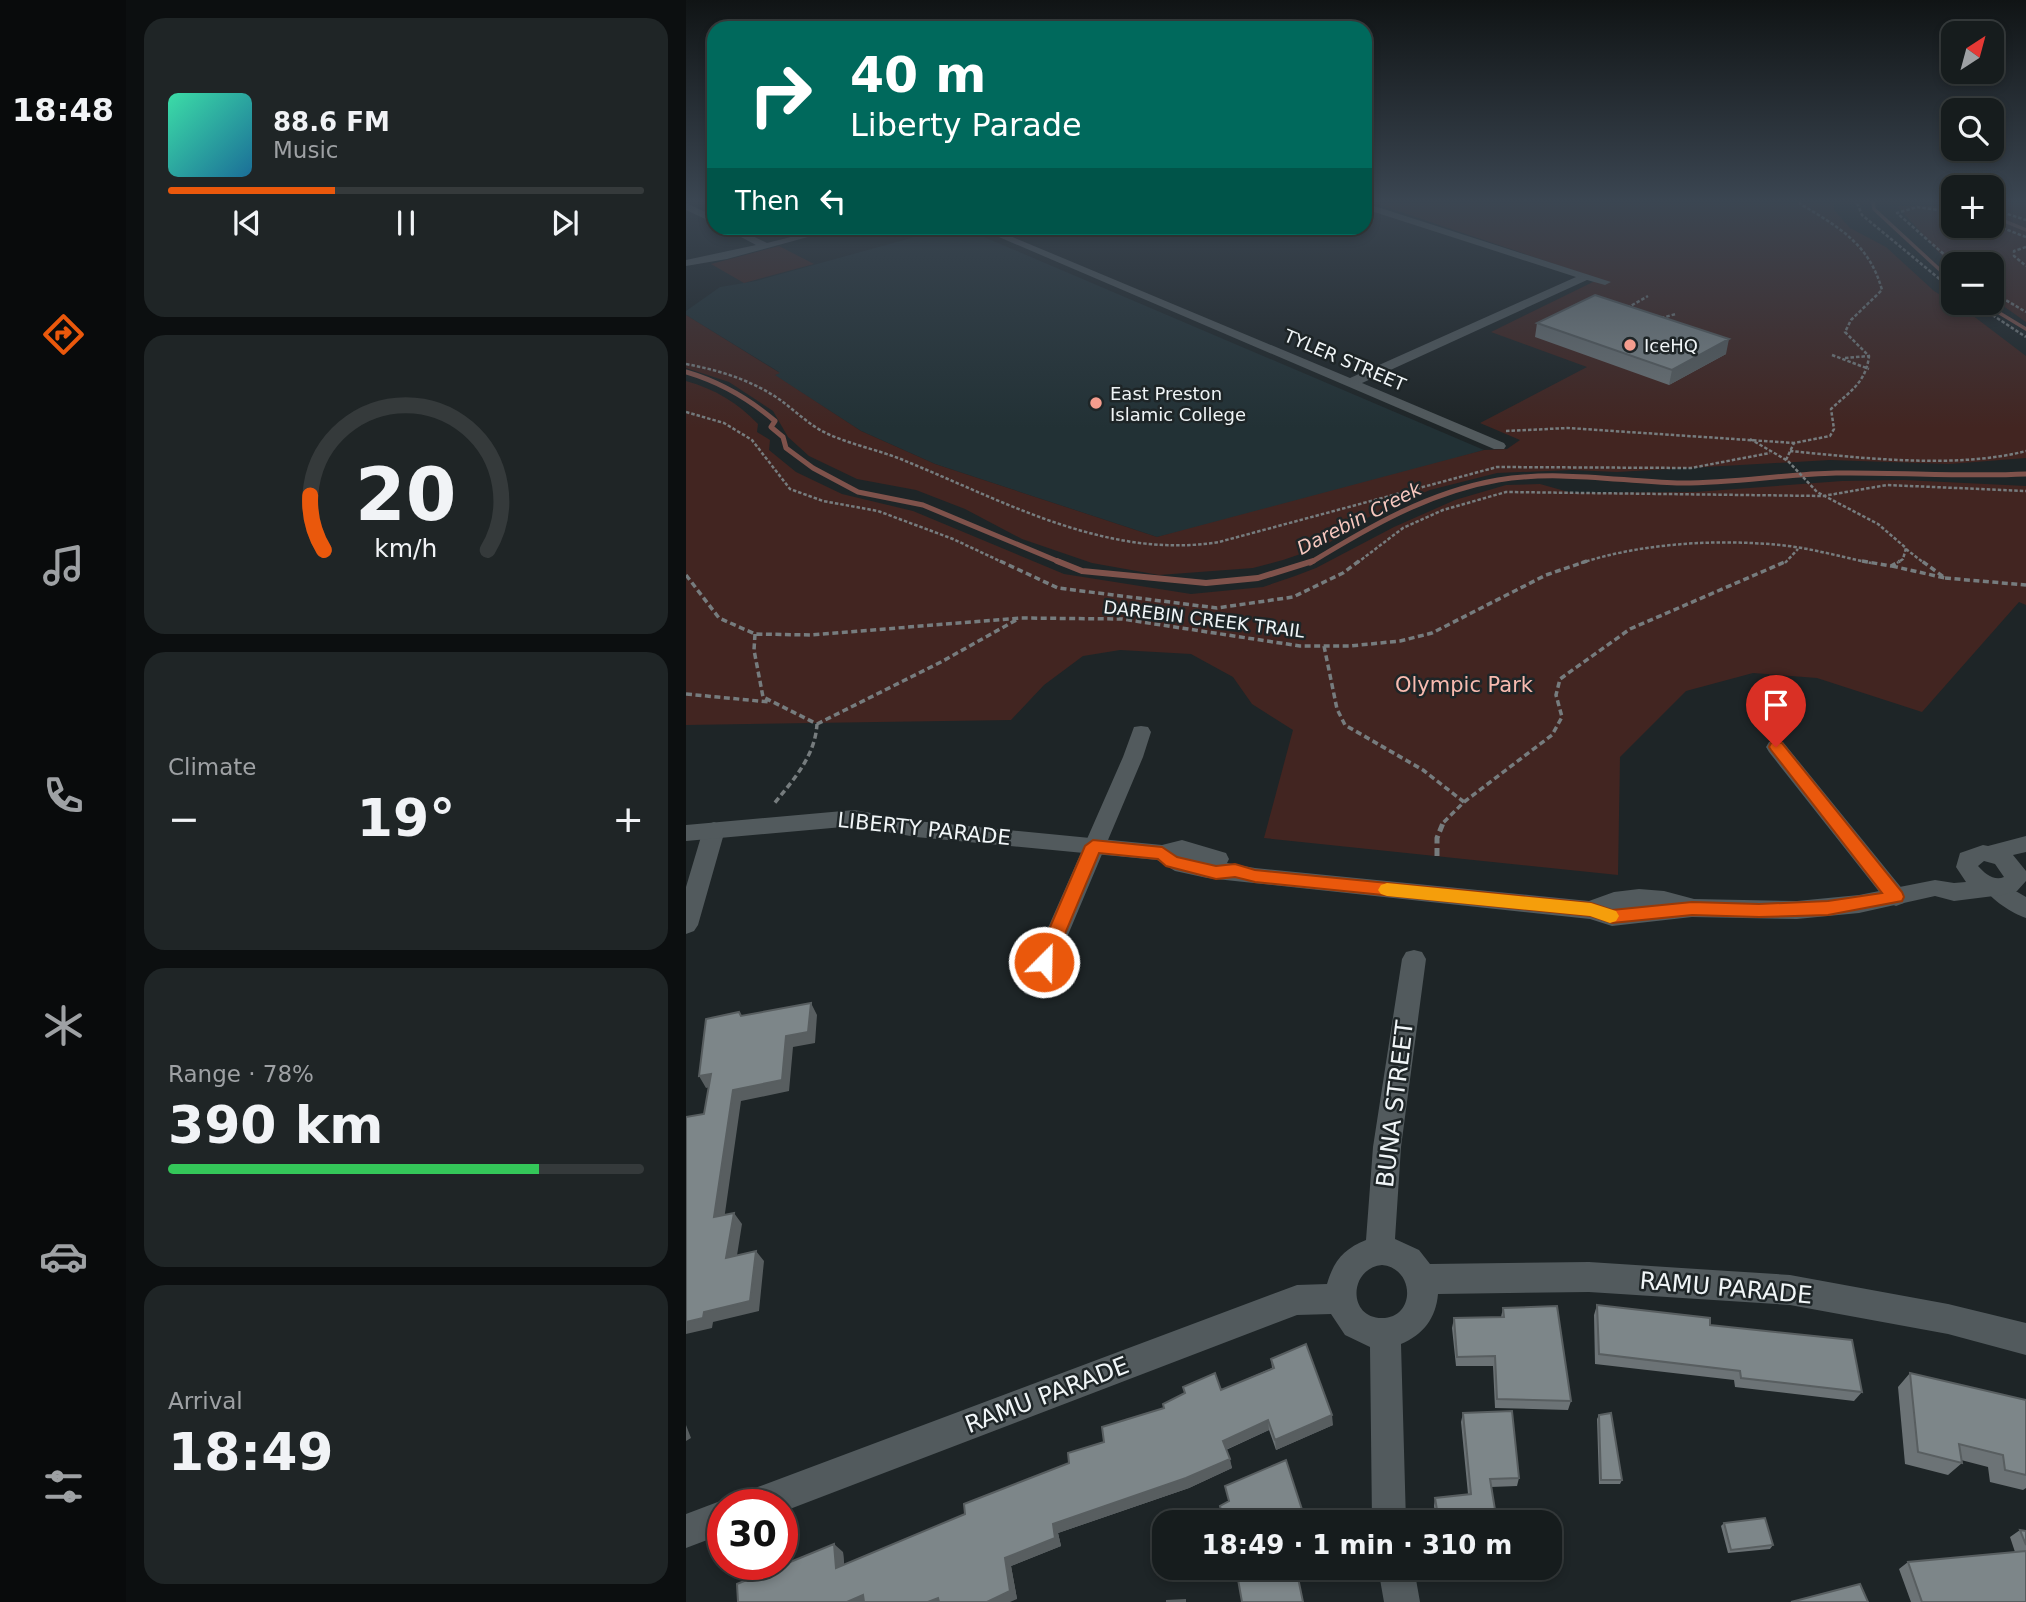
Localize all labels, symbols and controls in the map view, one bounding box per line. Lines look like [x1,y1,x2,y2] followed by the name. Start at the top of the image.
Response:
[1941,21,2004,84] north arrow
[1941,21,2004,315] map controls
[850,47,986,104] text: 40 m
[735,49,826,140] icon: right
[12,91,114,129] text: 18:48
[1941,98,2004,161] button: search
[850,106,1082,144] text: Liberty Parade
[273,107,390,137] text: 88.6 FM
[273,137,338,163] text: Music
[1941,175,2004,238] button: +
[814,182,852,220] icon: left
[735,186,800,216] text: Then
[228,204,266,242] icon: previous
[387,204,425,242] icon: pause
[546,204,584,242] icon: next
[1941,252,2004,315] button: −
[39,310,88,359] icon: directions
[1280,324,1410,396] street label: TYLER STREET
[1644,335,1698,356] place label: IceHQ
[1622,337,1638,353] marker: IceHQ
[1110,383,1246,425] place label: East Preston Islamic College
[1088,395,1104,411] marker: East Preston Islamic College
[355,453,457,538] text: 20
[1293,477,1426,559] water label: Darebin Creek
[374,534,438,563] text: km/h
[39,541,88,590] icon: music
[1102,596,1306,642] street label: DAREBIN CREEK TRAIL
[1395,673,1534,697] park label: Olympic Park
[1746,675,1806,747] pin
[1757,686,1795,724] icon: arrive
[168,754,257,780] text: Climate
[39,771,88,820] icon: phone
[357,788,455,848] text: 19°
[168,797,200,841] text: −
[612,797,644,841] text: +
[836,808,1012,850] street label: LIBERTY PARADE
[1007,925,1081,999] position arrow
[39,1001,88,1050] icon: climate
[1371,1019,1419,1189] street label: BUNA STREET
[168,1061,314,1087] text: Range · 78%
[168,1095,383,1155] text: 390 km
[39,1232,88,1281] icon: car
[1639,1267,1813,1309] street label: RAMU PARADE
[961,1351,1133,1439] street label: RAMU PARADE
[168,1388,243,1414] text: Arrival
[168,1422,334,1482] text: 18:49
[39,1462,88,1511] icon: filters
[707,1489,798,1580] speed limit sign: 30
[1202,1530,1512,1560] text: 18:49 · 1 min · 310 m

